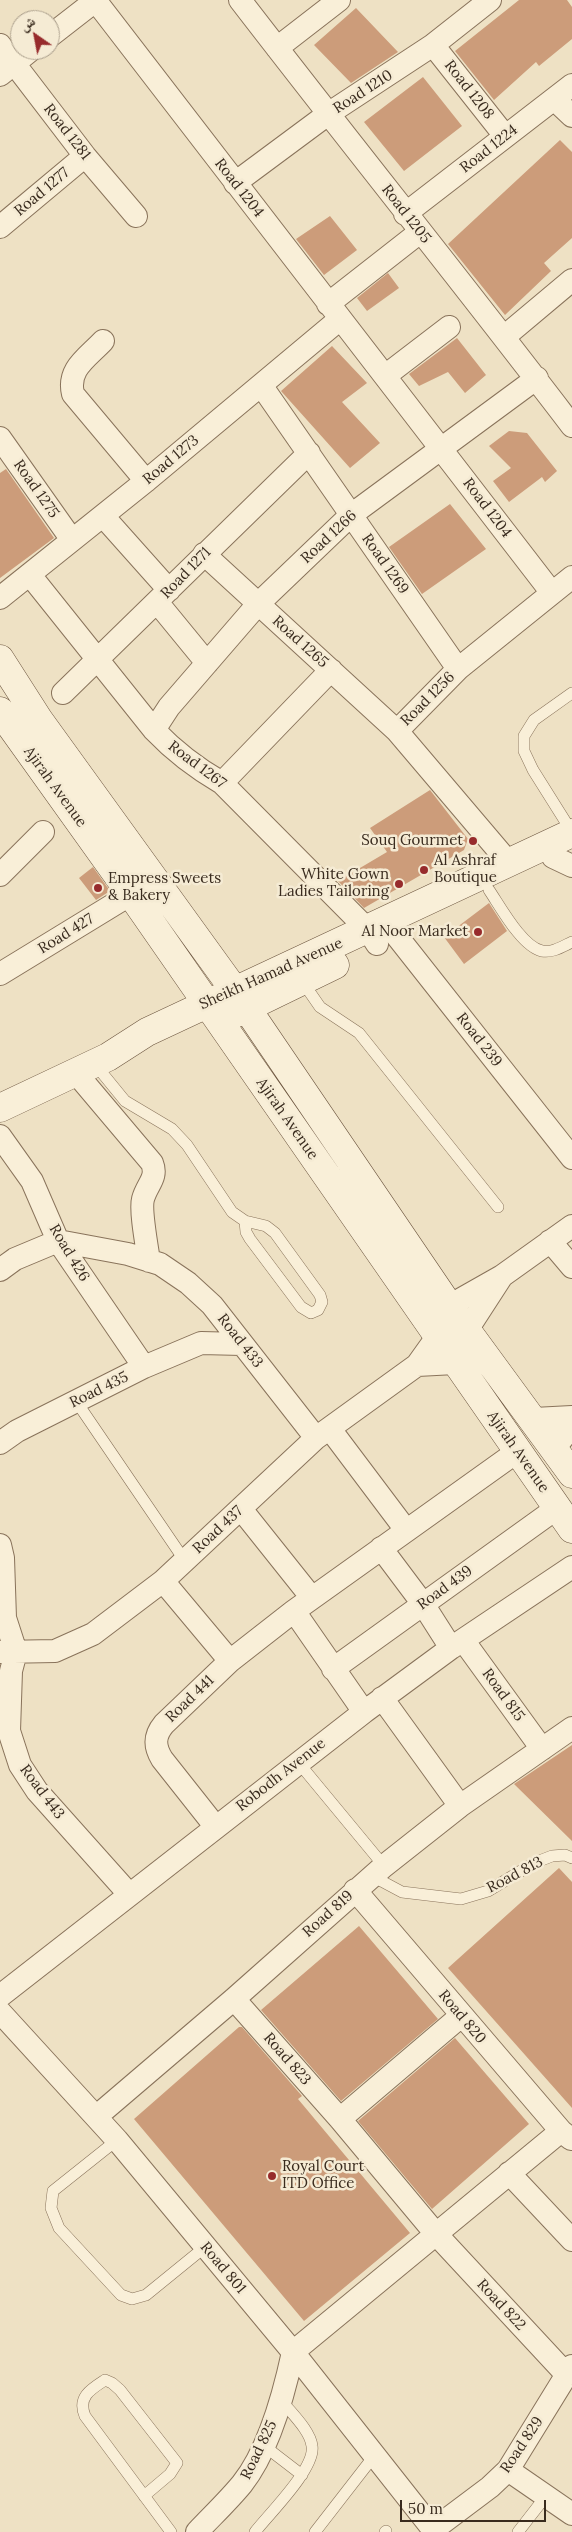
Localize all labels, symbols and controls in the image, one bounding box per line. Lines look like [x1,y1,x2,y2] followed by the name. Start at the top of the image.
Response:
[10,10,60,60] north arrow
[16,12,39,35] text: ش
[440,57,498,123] street label: Road 1208
[330,66,396,118] street label: Road 1210
[40,100,94,164] street label: Road 1281
[457,121,521,177] street label: Road 1224
[210,155,268,221] street label: Road 1204
[11,164,73,220] street label: Road 1277
[377,181,435,247] street label: Road 1205
[139,431,203,489] street label: Road 1273
[9,456,63,522] street label: Road 1275
[459,475,515,541] street label: Road 1204
[297,507,361,567] street label: Road 1266
[358,530,412,598] street label: Road 1269
[157,544,215,602] street label: Road 1271
[268,612,332,672] street label: Road 1265
[397,668,459,730] street label: Road 1256
[165,737,229,793] street label: Road 1267
[20,743,90,831] street label: Ajirah Avenue
[361,832,463,850] place label: Souq Gourmet
[467,835,479,847] marker: Souq Gourmet
[434,852,497,887] place label: Al Ashraf Boutique
[418,864,430,876] marker: Al Ashraf Boutique
[278,866,389,901] place label: White Gown Ladies Tailoring
[108,870,221,905] place label: Empress Sweets & Bakery
[393,878,405,890] marker: White Gown Ladies Tailoring
[92,882,104,894] marker: Empress Sweets & Bakery
[35,910,97,958] street label: Road 427
[362,923,468,941] place label: Al Noor Market
[472,926,484,938] marker: Al Noor Market
[196,934,346,1014] street label: Sheikh Hamad Avenue
[452,1009,506,1071] street label: Road 239
[252,1075,322,1163] street label: Ajirah Avenue
[45,1221,93,1285] street label: Road 426
[213,1310,267,1372] street label: Road 433
[67,1368,131,1412] street label: Road 435
[483,1408,553,1496] street label: Ajirah Avenue
[189,1502,247,1558] street label: Road 437
[414,1562,476,1614] street label: Road 439
[478,1665,528,1725] street label: Road 815
[162,1672,218,1726] street label: Road 441
[233,1735,329,1815] street label: Robodh Avenue
[16,1761,68,1823] street label: Road 443
[484,1853,546,1897] street label: Road 813
[299,1887,357,1941] street label: Road 819
[434,1986,490,2048] street label: Road 820
[259,2029,315,2089] street label: Road 823
[282,2158,364,2193] place label: Royal Court ITD Office
[266,2170,278,2182] marker: Royal Court ITD Office
[196,2238,250,2298] street label: Road 801
[473,2276,529,2334] street label: Road 822
[497,2413,547,2477] street label: Road 829
[237,2418,281,2482] street label: Road 825
[402,2490,548,2522] scale bar
[408,2499,443,2518] text: 50 m

